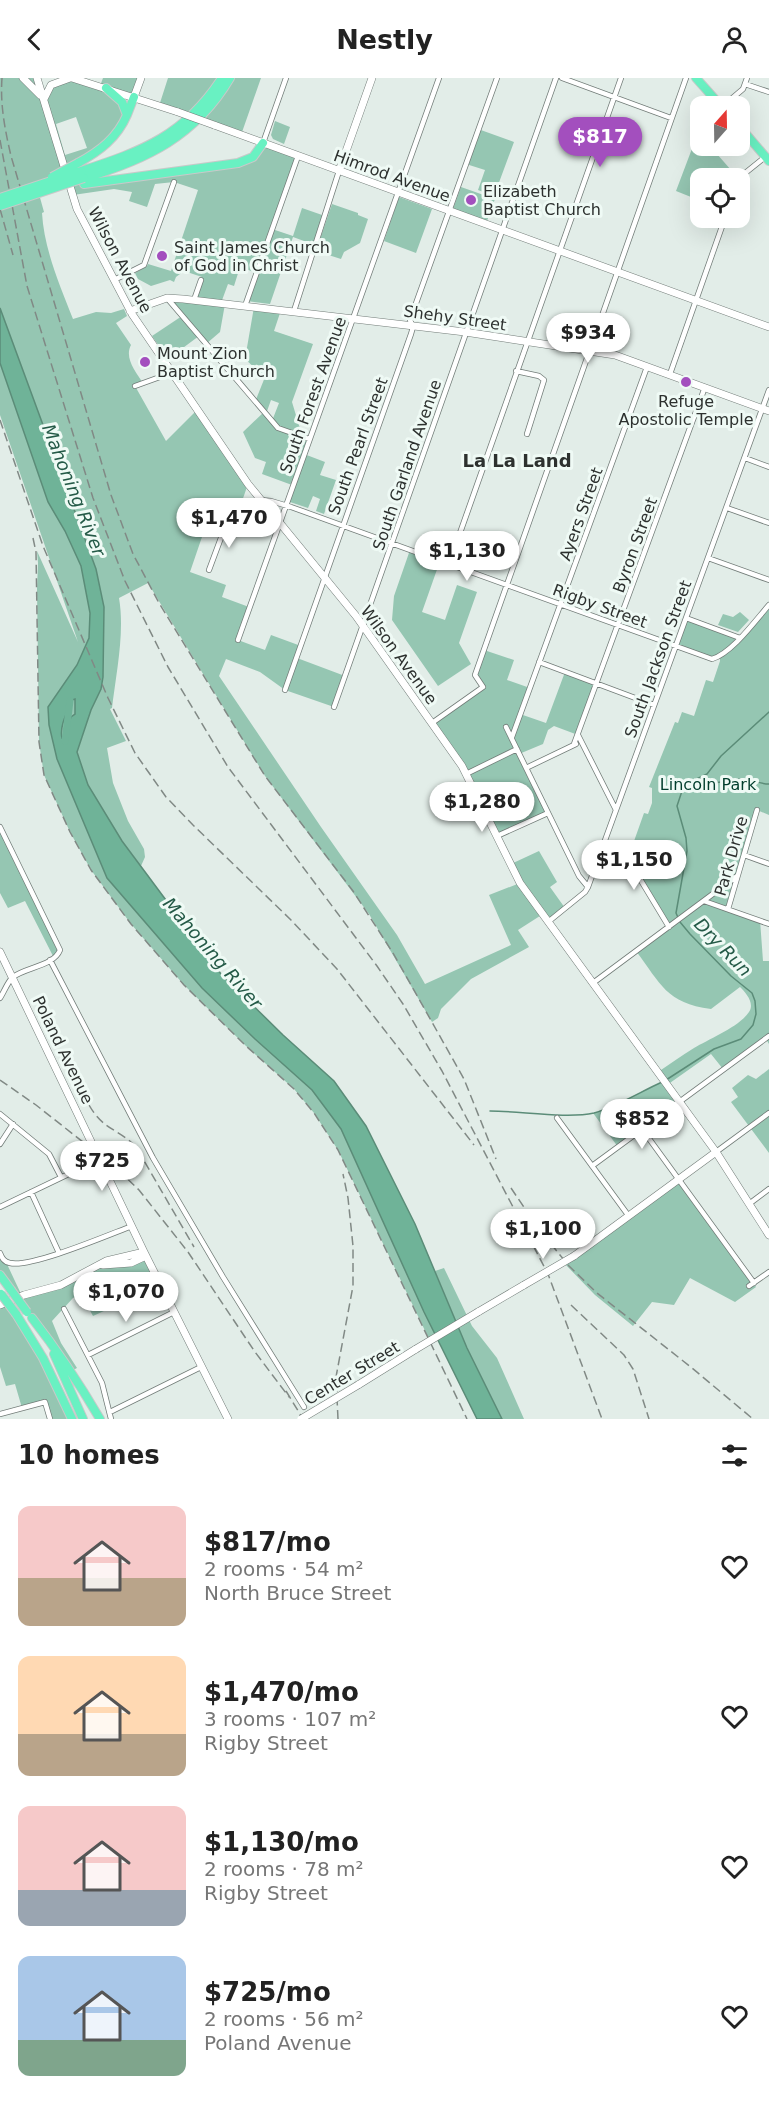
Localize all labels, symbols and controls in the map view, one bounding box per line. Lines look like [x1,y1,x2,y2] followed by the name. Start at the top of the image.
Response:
[18,23,51,56] icon: back
[718,23,751,56] icon: person
[336,24,433,55] text: Nestly
[690,96,750,156] north arrow
[690,96,750,228] map controls
[564,117,636,168] pin: $817
[572,124,628,148] text: $817
[331,146,453,206] street label: Himrod Avenue
[690,168,750,228] button: locate
[483,182,601,219] place label: Elizabeth Baptist Church
[464,193,478,207] marker: Elizabeth Baptist Church
[84,204,156,316] street label: Wilson Avenue
[174,238,330,275] place label: Saint James Church of God in Christ
[155,249,169,263] marker: Saint James Church of God in Christ
[402,301,508,335] street label: Shehy Street
[552,313,624,364] pin: $934
[276,314,350,476] street label: South Forest Avenue
[560,320,616,344] text: $934
[157,344,275,381] place label: Mount Zion Baptist Church
[138,355,152,369] marker: Mount Zion Baptist Church
[324,375,392,517] street label: South Pearl Street
[679,375,693,389] marker: Refuge Apostolic Temple
[369,377,445,553] street label: South Garland Avenue
[619,392,754,429] place label: Refuge Apostolic Temple
[38,421,111,561] water label: Mahoning River
[462,450,572,471] district label: La La Land
[555,465,607,563] street label: Ayers Street
[609,495,661,595] street label: Byron Street
[180,498,278,549] pin: $1,470
[190,505,268,529] text: $1,470
[418,531,516,582] pin: $1,130
[428,538,506,562] text: $1,130
[621,578,695,740] street label: South Jackson Street
[550,580,650,632] street label: Rigby Street
[357,602,441,708] street label: Wilson Avenue
[660,775,757,794] park label: Lincoln Park
[433,782,531,833] pin: $1,280
[443,789,521,813] text: $1,280
[711,814,751,898] street label: Park Drive
[585,840,683,891] pin: $1,150
[595,847,673,871] text: $1,150
[159,893,268,1014] water label: Mahoning River
[690,913,756,981] water label: Dry Run
[29,993,97,1107] street label: Poland Avenue
[606,1099,678,1150] pin: $852
[614,1106,670,1130] text: $852
[66,1141,138,1192] pin: $725
[74,1148,130,1172] text: $725
[494,1209,592,1260] pin: $1,100
[504,1216,582,1240] text: $1,100
[77,1272,175,1323] pin: $1,070
[87,1279,165,1303] text: $1,070
[301,1337,403,1409] street label: Center Street
[718,1439,751,1472] icon: filters
[18,1440,160,1470] text: 10 homes
[204,1527,331,1557] text: $817/mo
[66,1530,138,1602] icon: home
[718,1550,751,1583] icon: heart
[204,1557,364,1581] text: 2 rooms · 54 m²
[204,1581,391,1605] text: North Bruce Street
[204,1677,359,1707] text: $1,470/mo
[66,1680,138,1752] icon: home
[718,1700,751,1733] icon: heart
[204,1707,376,1731] text: 3 rooms · 107 m²
[204,1731,328,1755] text: Rigby Street
[204,1827,359,1857] text: $1,130/mo
[66,1830,138,1902] icon: home
[718,1850,751,1883] icon: heart
[204,1857,364,1881] text: 2 rooms · 78 m²
[204,1881,328,1905] text: Rigby Street
[204,1977,331,2007] text: $725/mo
[66,1980,138,2052] icon: home
[718,2000,751,2033] icon: heart
[204,2007,364,2031] text: 2 rooms · 56 m²
[204,2031,351,2055] text: Poland Avenue

